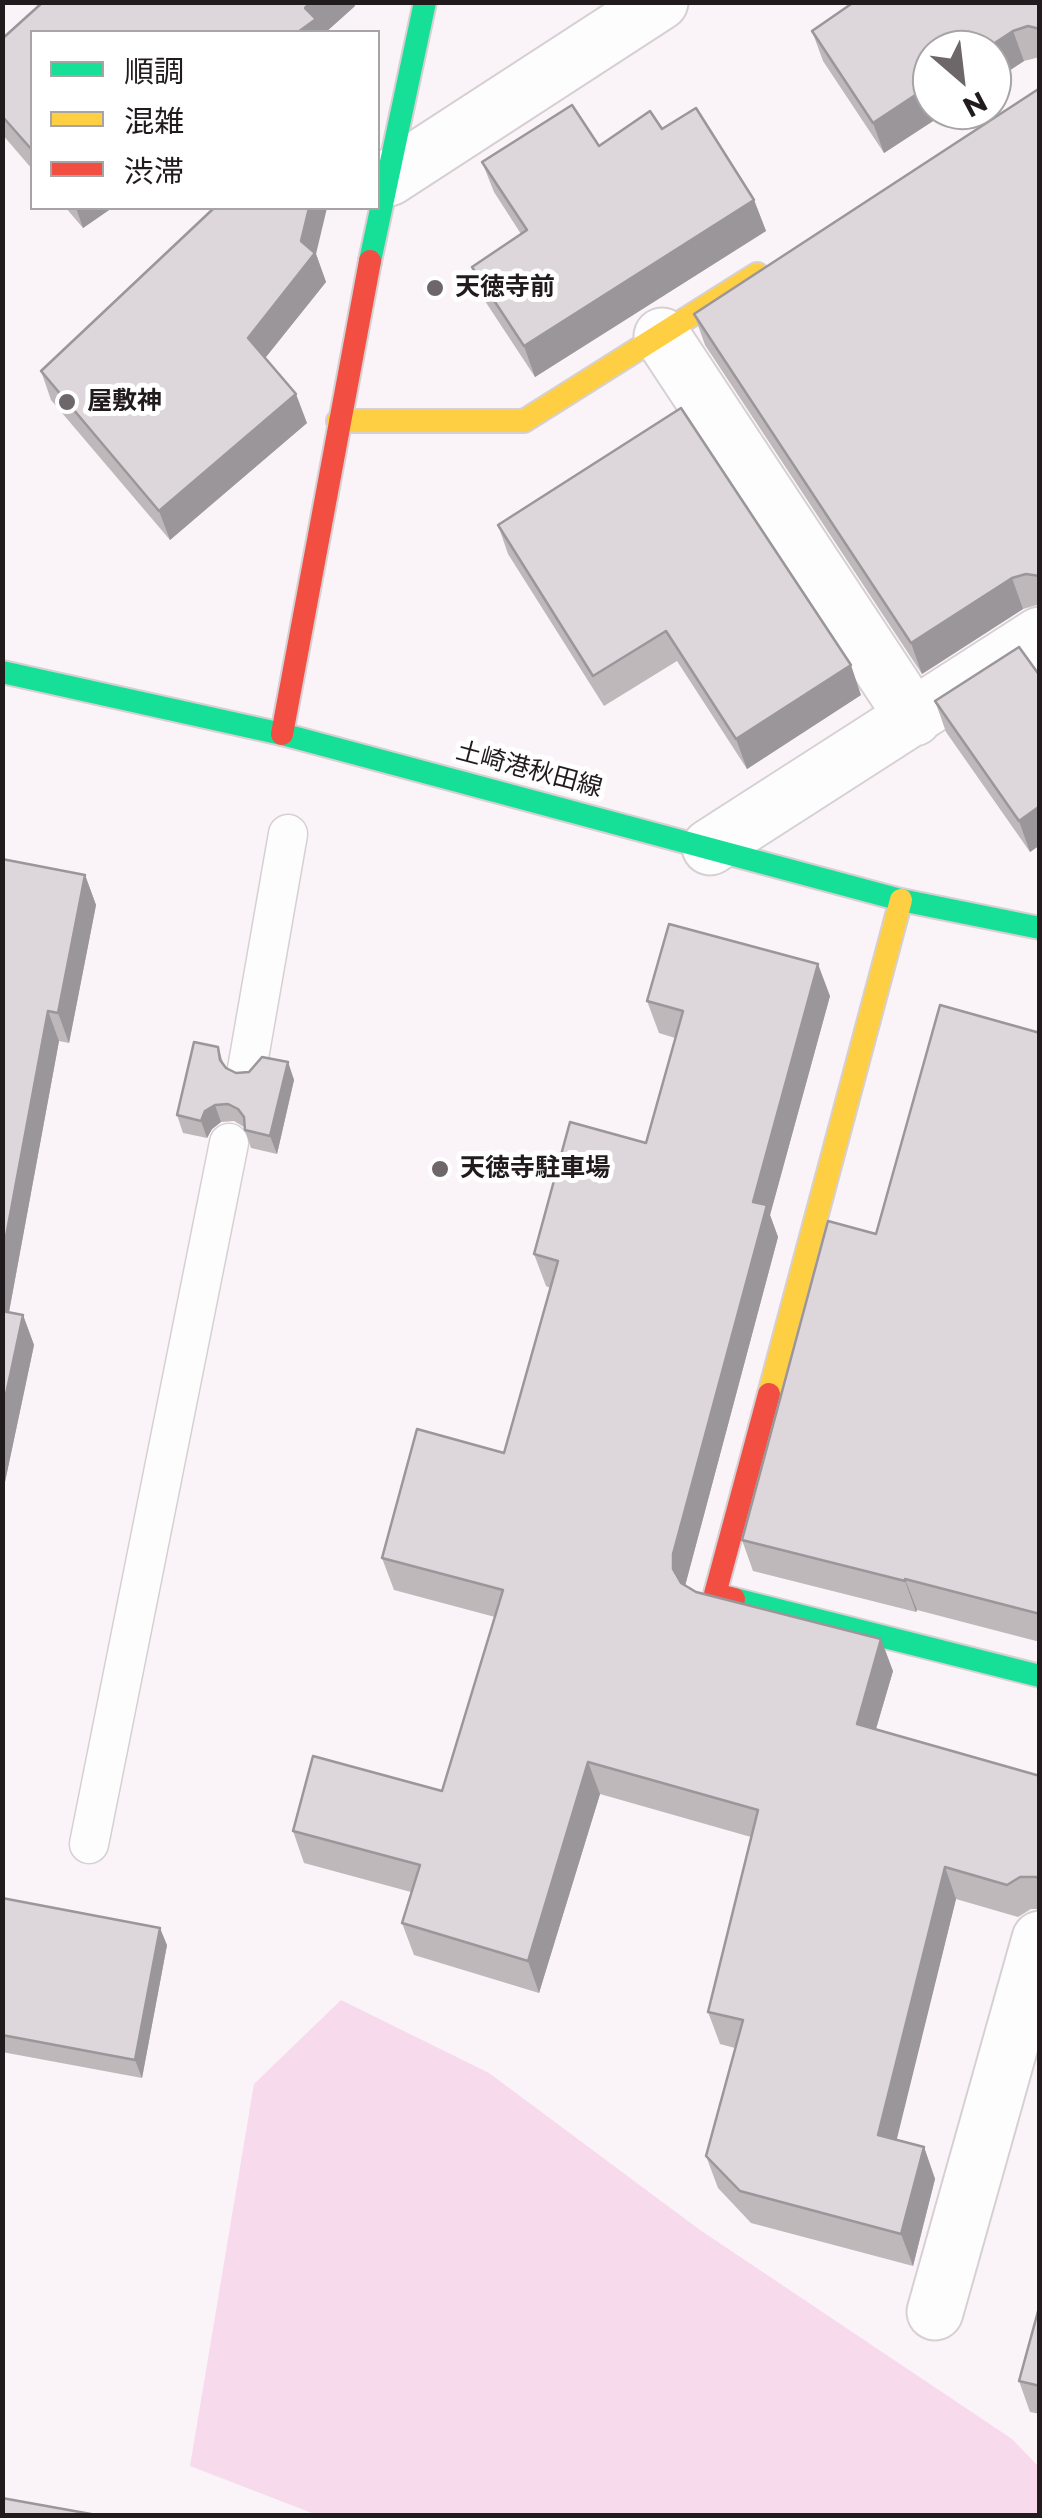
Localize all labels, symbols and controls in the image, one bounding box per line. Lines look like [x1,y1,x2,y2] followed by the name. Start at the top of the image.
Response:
[30,30,380,210] legend
[912,30,1012,130] north arrow
[124,53,184,90] text: 順調
[957,84,993,125] text: N
[124,103,184,140] text: 混雑
[124,153,184,190] text: 渋滞
[455,273,555,303] place label: 天徳寺前
[424,277,446,299] marker: 天徳寺前
[87,387,162,417] place label: 屋敷神
[56,391,78,413] marker: 屋敷神
[453,736,605,804] street label: 土崎港秋田線
[460,1154,610,1184] place label: 天徳寺駐車場
[429,1158,451,1180] marker: 天徳寺駐車場

